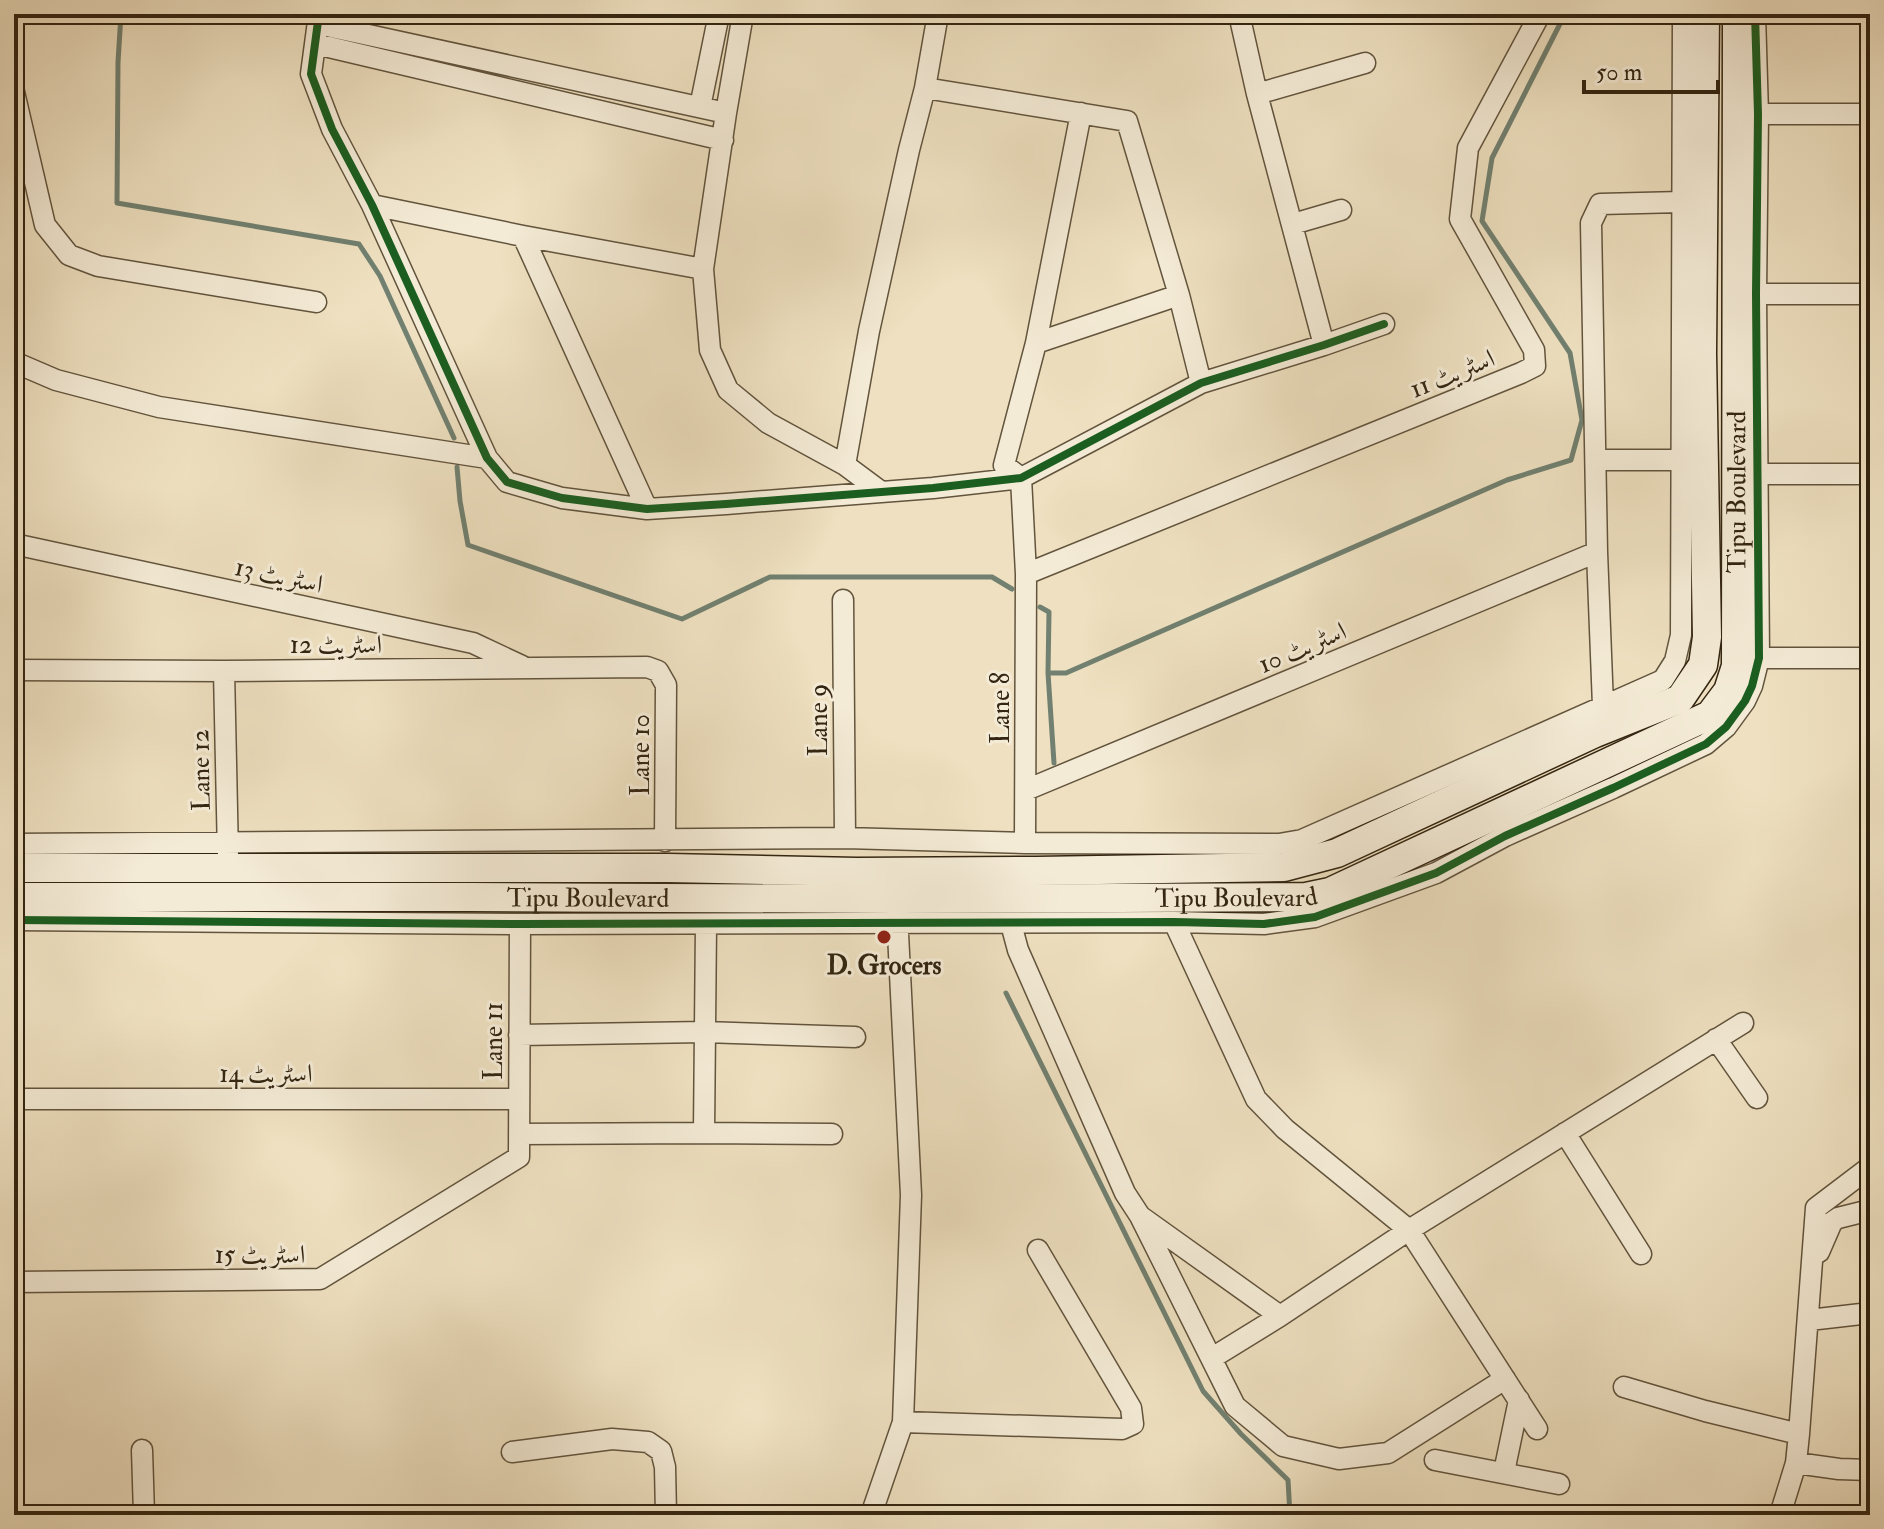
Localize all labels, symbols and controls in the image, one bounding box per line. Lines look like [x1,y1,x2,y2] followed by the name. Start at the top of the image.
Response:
[1584,44,1718,94] scale bar
[1596,57,1643,88] text: 50 m
[1405,342,1499,405] street label: اسٹریٹ 11
[1721,411,1754,573] street label: Tipu Boulevard
[232,551,326,601] street label: اسٹریٹ 13
[1254,615,1351,681] street label: اسٹریٹ 10
[290,629,382,661] street label: اسٹریٹ 12
[985,672,1017,744] street label: Lane 8
[803,684,835,756] street label: Lane 9
[625,714,657,796] street label: Lane 10
[184,729,218,811] street label: Lane 12
[1155,880,1321,916] street label: Tipu Boulevard
[507,882,670,915] street label: Tipu Boulevard
[875,928,893,946] marker: D. Grocers
[827,950,941,982] place label: D. Grocers
[478,1002,510,1080] street label: Lane 11
[219,1058,313,1090] street label: اسٹریٹ 14
[215,1239,305,1271] street label: اسٹریٹ 15

